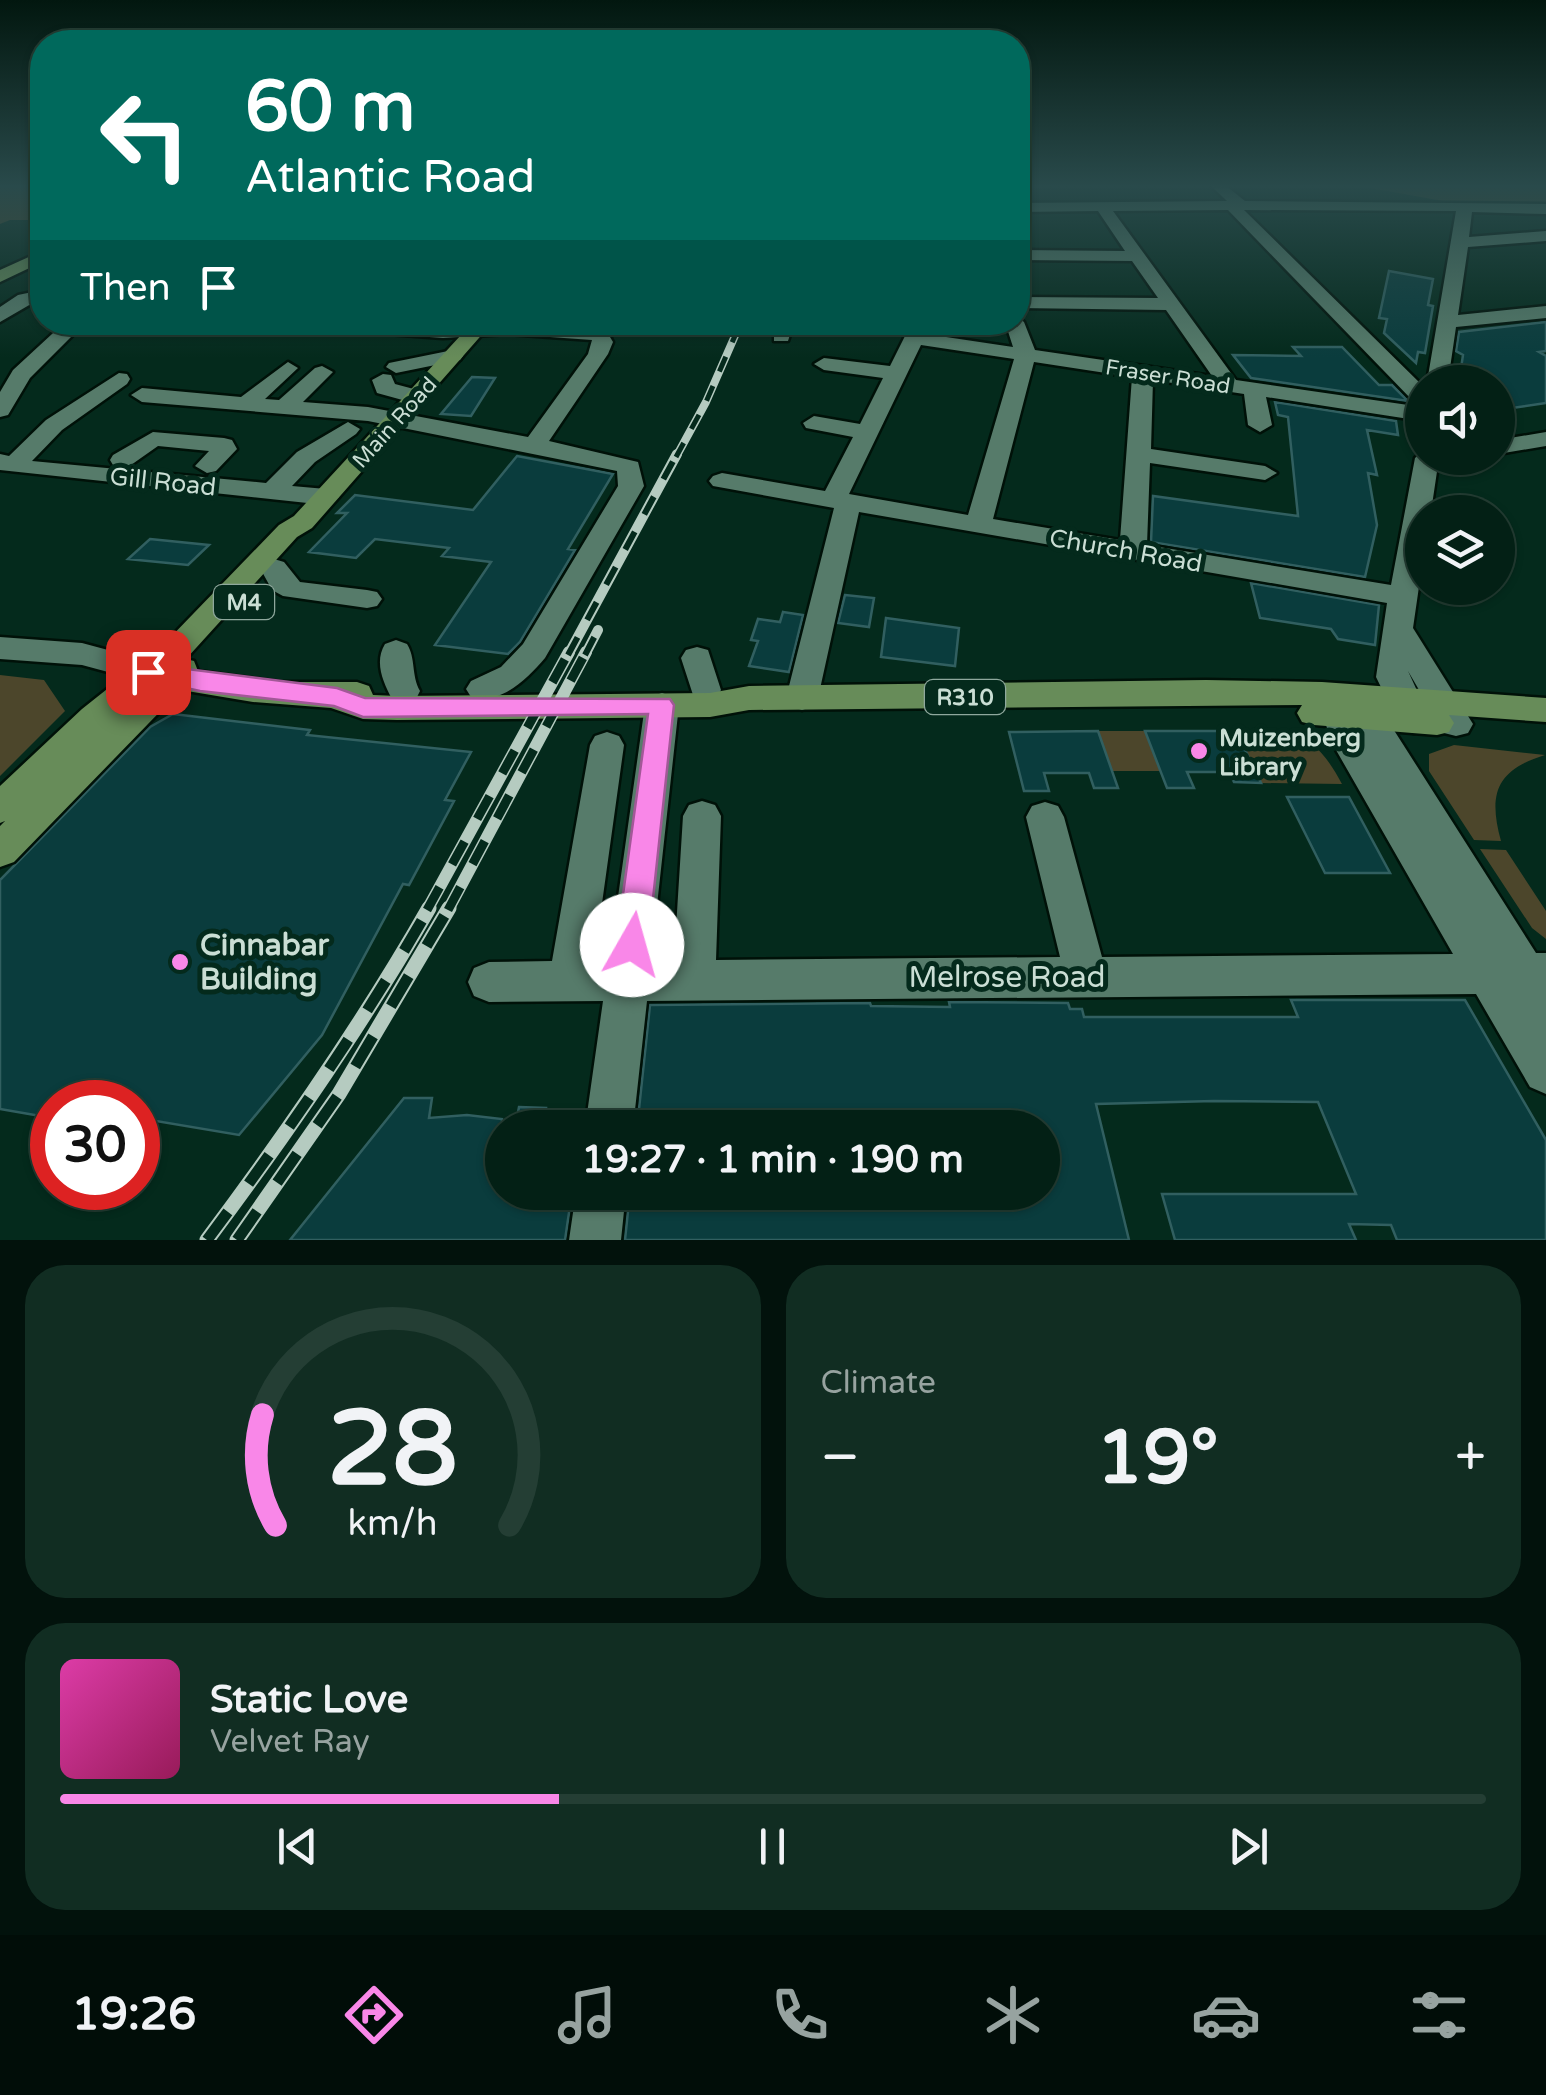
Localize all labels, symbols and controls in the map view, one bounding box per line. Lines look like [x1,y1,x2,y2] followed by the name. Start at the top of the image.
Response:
[245,66,415,150] text: 60 m
[80,70,210,200] icon: left
[245,151,535,205] text: Atlantic Road
[191,260,246,315] icon: arrive
[80,265,171,311] text: Then
[1104,354,1232,400] street label: Fraser Road
[1405,365,1515,605] map controls
[1405,365,1515,475] button: sound
[347,372,442,474] street label: Main Road
[108,461,218,503] street label: Gill Road
[1405,495,1515,605] button: layers
[1047,523,1205,579] street label: Church Road
[214,585,274,619] road number: M4
[106,630,191,715] pin
[121,645,176,700] icon: arrive
[925,680,1005,714] road number: R310
[1219,723,1361,782] place label: Muizenberg Library
[1188,740,1210,762] marker: Muizenberg Library
[580,893,684,997] position arrow
[200,927,330,998] place label: Cinnabar Building
[169,951,191,973] marker: Cinnabar Building
[909,959,1105,996] street label: Melrose Road
[30,1080,160,1210] speed limit sign: 30
[581,1137,964,1183] text: 19:27 · 1 min · 190 m
[821,1364,936,1402] text: Climate
[327,1388,458,1513] text: 28
[1096,1413,1219,1503] text: 19°
[821,1425,860,1491] text: −
[1455,1425,1486,1491] text: +
[348,1502,438,1545] text: km/h
[210,1677,408,1723] text: Static Love
[210,1723,370,1761] text: Velvet Ray
[270,1819,325,1874] icon: previous
[745,1819,800,1874] icon: pause
[1221,1819,1276,1874] icon: next
[339,1980,409,2050] icon: directions
[552,1980,622,2050] icon: music
[765,1980,835,2050] icon: phone
[978,1980,1048,2050] icon: climate
[1191,1980,1261,2050] icon: car
[1404,1980,1474,2050] icon: filters
[72,1988,196,2042] text: 19:26

